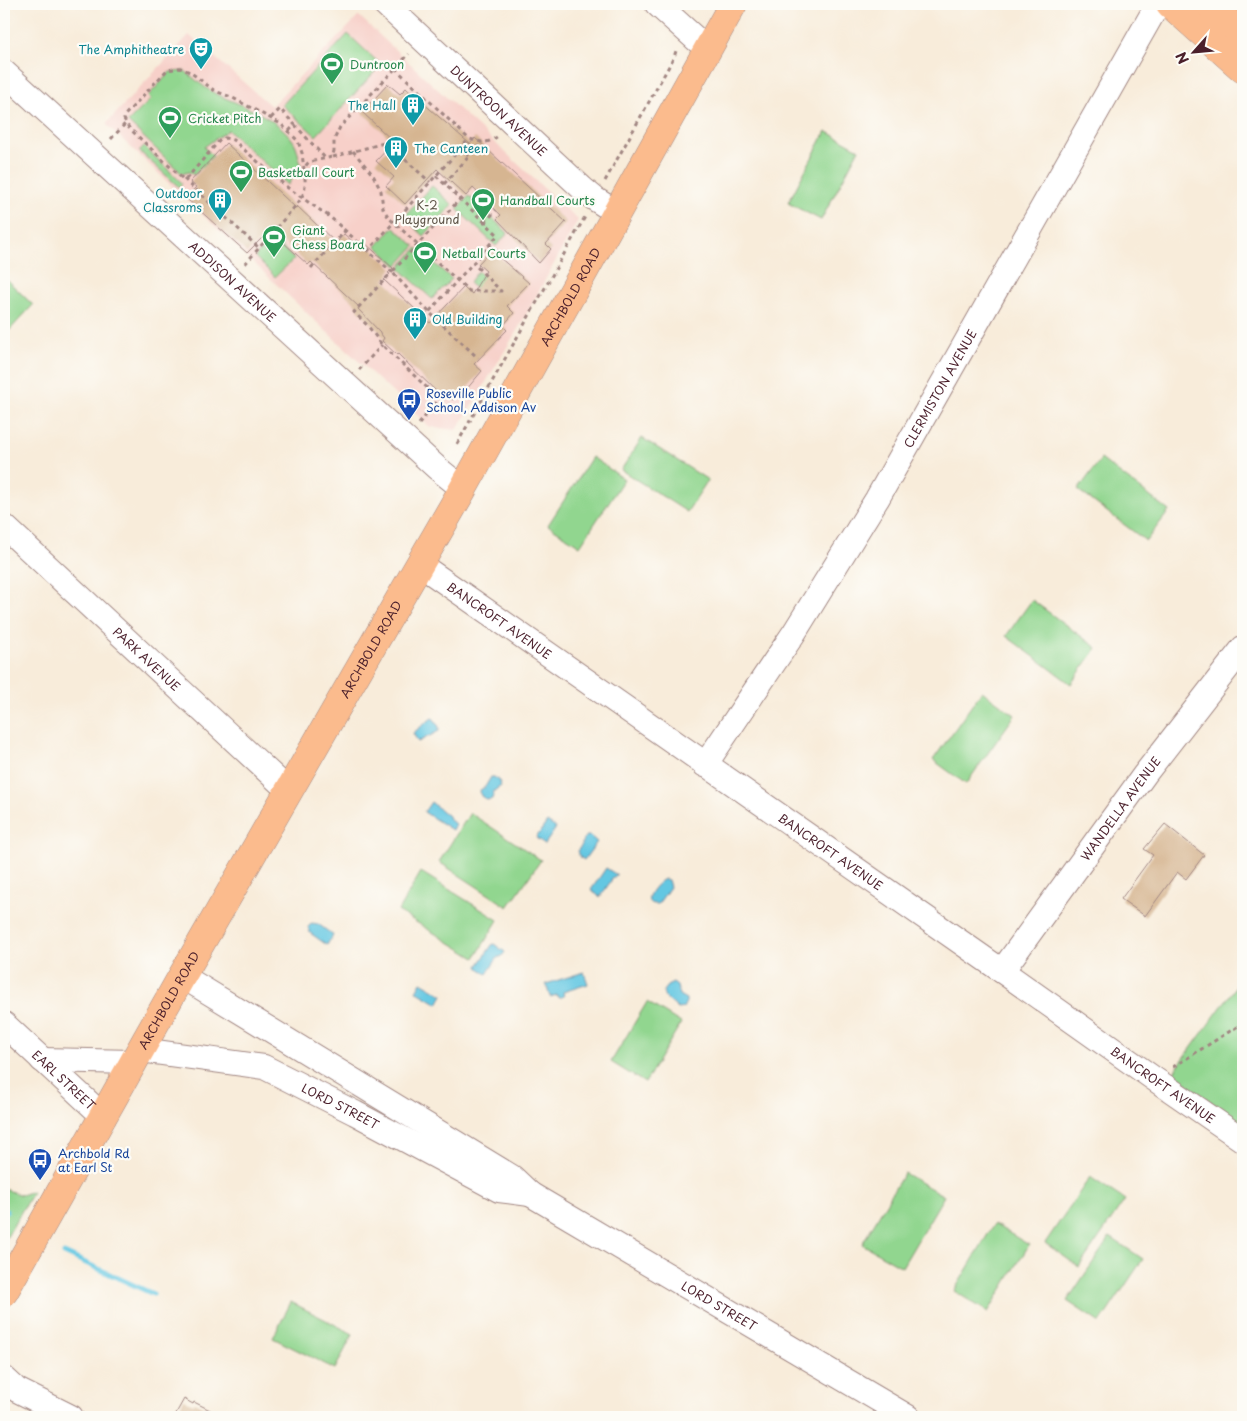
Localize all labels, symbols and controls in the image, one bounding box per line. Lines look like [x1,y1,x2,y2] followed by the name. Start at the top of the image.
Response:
[1170,28,1220,78] north arrow
[188,36,214,70] theatre icon: The Amphitheatre
[79,40,184,58] place label: The Amphitheatre
[1170,48,1194,68] text: N
[319,51,345,85] sports icon: Duntroon
[350,55,404,73] place label: Duntroon
[447,61,551,160] street label: DUNTROON AVENUE
[400,92,426,126] building icon: The Hall
[347,96,396,114] place label: The Hall
[157,105,183,139] sports icon: Cricket Pitch
[188,109,261,127] place label: Cricket Pitch
[383,135,409,169] building icon: The Canteen
[414,139,488,157] place label: The Canteen
[228,159,254,193] sports icon: Basketball Court
[258,163,354,181] place label: Basketball Court
[143,184,202,216] place label: Outdoor Classroms
[207,187,233,221] building icon: Outdoor Classroms
[470,187,496,221] sports icon: Handball Courts
[500,191,595,209] place label: Handball Courts
[395,196,459,228] park label: K-2 Playground
[292,221,365,253] place label: Giant Chess Board
[261,224,287,258] sports icon: Giant Chess Board
[185,237,280,326] street label: ADDISON AVENUE
[412,240,438,274] sports icon: Netball Courts
[442,244,526,262] place label: Netball Courts
[535,244,605,349] street label: ARCHBOLD ROAD
[402,306,428,340] building icon: Old Building
[432,310,503,328] place label: Old Building
[899,326,981,451] street label: CLERMISTON AVENUE
[426,384,536,416] place label: Roseville Public School, Addison Av
[396,387,422,421] bus stop icon: Roseville Public School, Addison Av
[443,577,555,663] street label: BANCROFT AVENUE
[335,597,406,701] street label: ARCHBOLD ROAD
[109,623,185,695] street label: PARK AVENUE
[1076,752,1165,864] street label: WANDELLA AVENUE
[775,808,887,894] street label: BANCROFT AVENUE
[134,948,203,1052] street label: ARCHBOLD ROAD
[1107,1042,1219,1127] street label: BANCROFT AVENUE
[28,1046,100,1114] street label: EARL STREET
[299,1079,383,1134] street label: LORD STREET
[58,1144,130,1176] place label: Archbold Rd at Earl St
[27,1147,53,1181] bus stop icon: Archbold Rd at Earl St
[678,1276,761,1335] street label: LORD STREET

